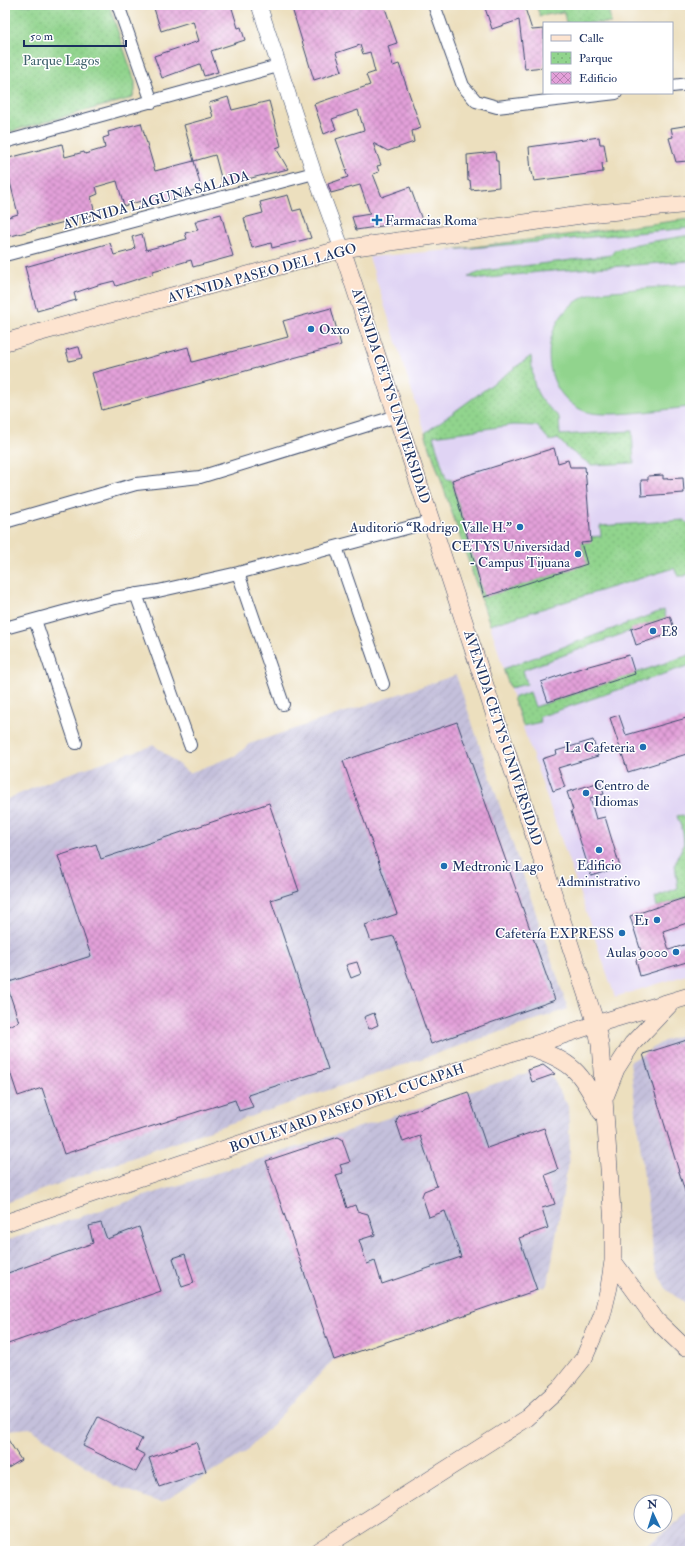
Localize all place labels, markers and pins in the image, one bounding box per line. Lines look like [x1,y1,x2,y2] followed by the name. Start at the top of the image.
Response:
[385,212,477,229] place label: Farmacias Roma
[372,215,382,225] marker: Farmacias Roma
[319,321,350,338] place label: Oxxo
[306,324,316,334] marker: Oxxo
[349,519,512,536] place label: Auditorio “Rodrigo Valle H.”
[515,522,525,532] marker: Auditorio “Rodrigo Valle H.”
[451,538,570,572] place label: CETYS Universidad - Campus Tijuana
[573,549,583,559] marker: CETYS Universidad - Campus Tijuana
[661,623,678,640] place label: E8
[648,626,658,636] marker: E8
[565,739,635,756] place label: La Cafeteria
[638,742,648,752] marker: La Cafeteria
[594,777,650,810] place label: Centro de Idiomas
[581,788,591,798] marker: Centro de Idiomas
[594,845,604,855] marker: Edificio Administrativo
[557,857,641,890] place label: Edificio Administrativo
[452,858,544,875] place label: Medtronic Lago
[439,861,449,871] marker: Medtronic Lago
[634,912,649,929] place label: E1
[652,915,662,925] marker: E1
[495,925,614,942] place label: Cafetería EXPRESS
[617,928,627,938] marker: Cafetería EXPRESS
[605,944,668,961] place label: Aulas 9000
[671,947,681,957] marker: Aulas 9000

